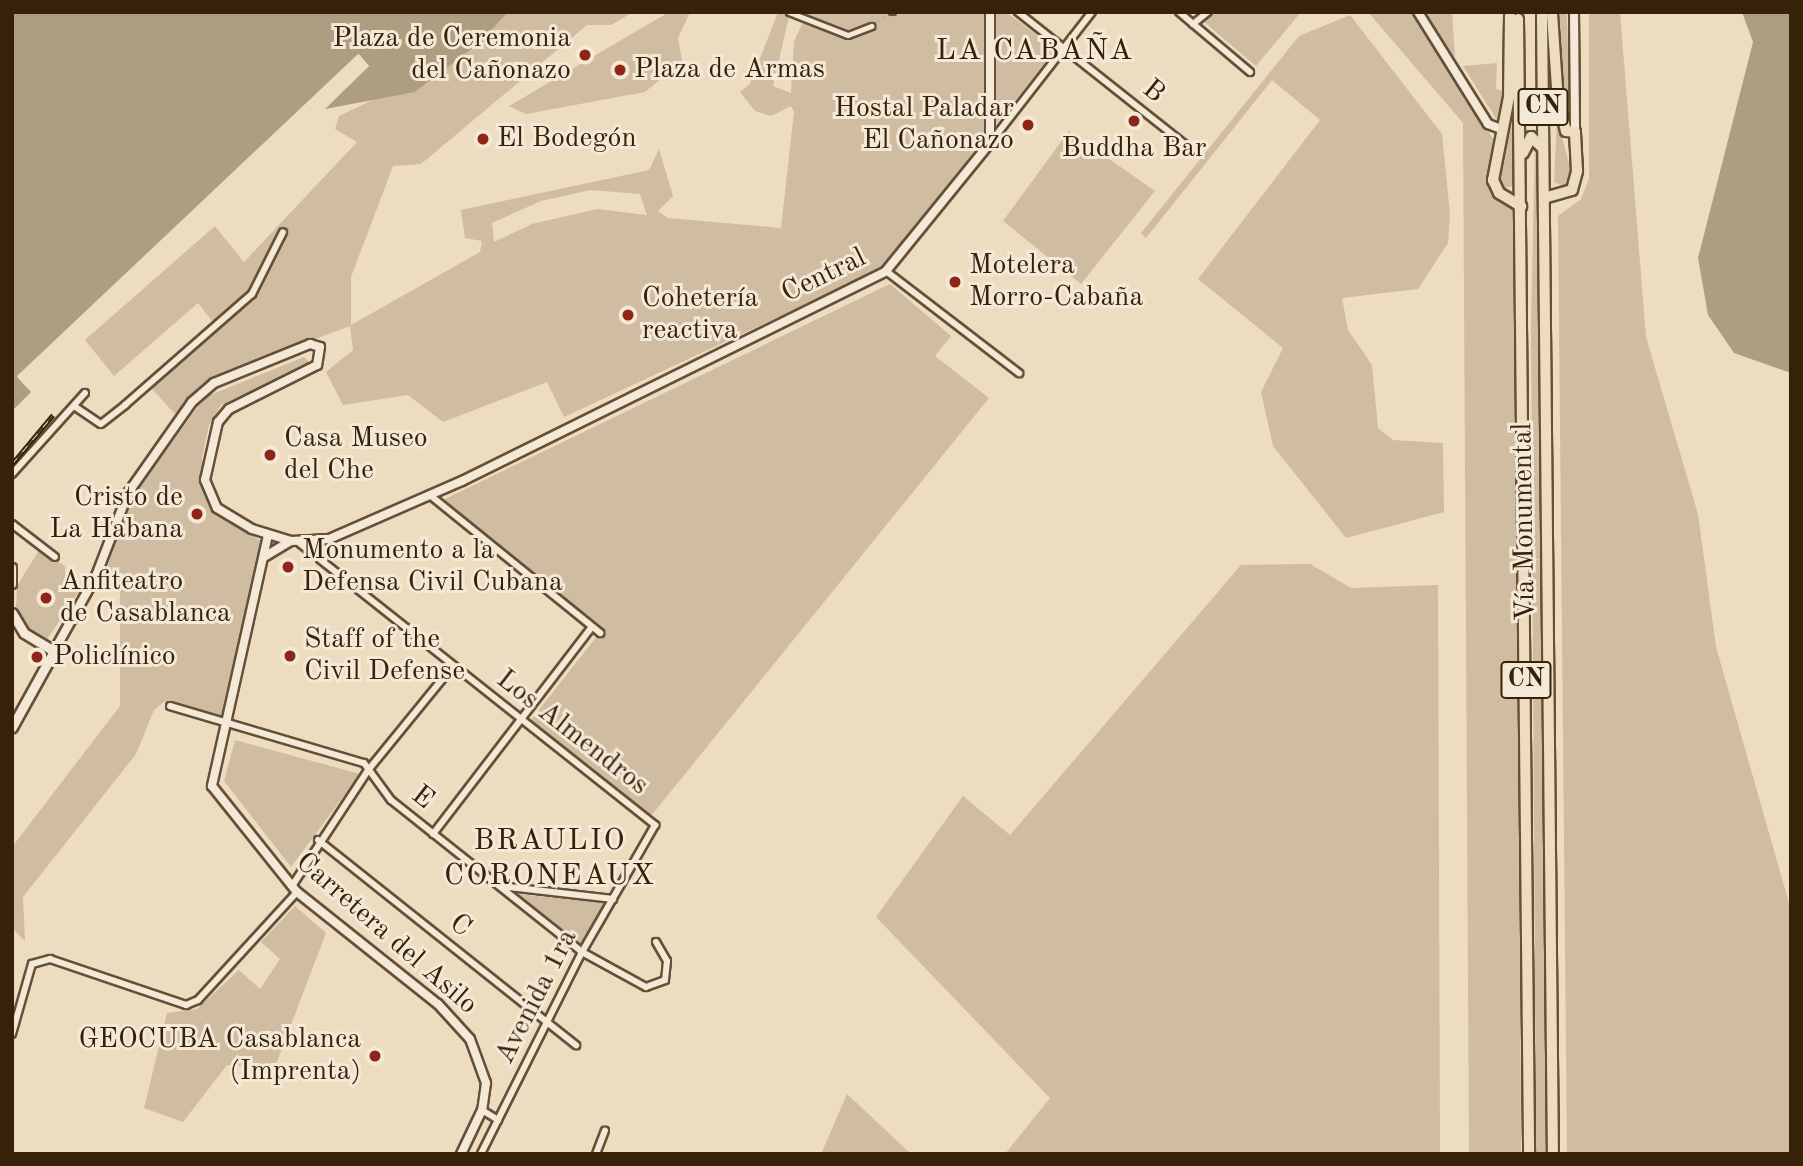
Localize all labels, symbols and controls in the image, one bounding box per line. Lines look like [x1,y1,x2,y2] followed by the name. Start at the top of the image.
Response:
[333,22,571,88] place label: Plaza de Ceremonia del Cañonazo
[937,33,1133,69] district label: LA CABAÑA
[577,47,593,63] marker: Plaza de Ceremonia del Cañonazo
[634,53,825,87] place label: Plaza de Armas
[612,62,628,78] marker: Plaza de Armas
[1135,73,1171,111] street label: B
[1517,85,1569,130] road number: CN
[834,92,1014,158] place label: Hostal Paladar El Cañonazo
[1126,113,1142,129] marker: Buddha Bar
[1020,117,1036,133] marker: Hostal Paladar El Cañonazo
[497,122,637,156] place label: El Bodegón
[475,131,491,147] marker: El Bodegón
[1061,132,1207,166] place label: Buddha Bar
[776,241,872,311] street label: Central
[969,249,1143,315] place label: Motelera Morro-Cabaña
[947,274,963,290] marker: Motelera Morro-Cabaña
[642,282,758,348] place label: Cohetería reactiva
[620,307,636,323] marker: Cohetería reactiva
[284,422,428,488] place label: Casa Museo del Che
[1506,422,1544,622] street label: Vía Monumental
[262,447,278,463] marker: Casa Museo del Che
[50,481,183,547] place label: Cristo de La Habana
[189,506,205,522] marker: Cristo de La Habana
[302,534,563,600] place label: Monumento a la Defensa Civil Cubana
[280,559,296,575] marker: Monumento a la Defensa Civil Cubana
[60,565,231,631] place label: Anfiteatro de Casablanca
[38,590,54,606] marker: Anfiteatro de Casablanca
[304,623,465,689] place label: Staff of the Civil Defense
[53,640,176,674] place label: Policlínico
[27,647,47,667] marker: Policlínico
[282,648,298,664] marker: Staff of the Civil Defense
[1500,658,1552,702] road number: CN
[489,663,655,803] street label: Los Almendros
[404,779,440,817] street label: E
[445,823,655,894] district label: BRAULIO CORONEAUX
[288,846,484,1022] street label: Carretera del Asilo
[442,907,478,945] street label: C
[489,924,585,1070] street label: Avenida 1ra
[78,1023,361,1089] place label: GEOCUBA Casablanca (Imprenta)
[367,1048,383,1064] marker: GEOCUBA Casablanca (Imprenta)

